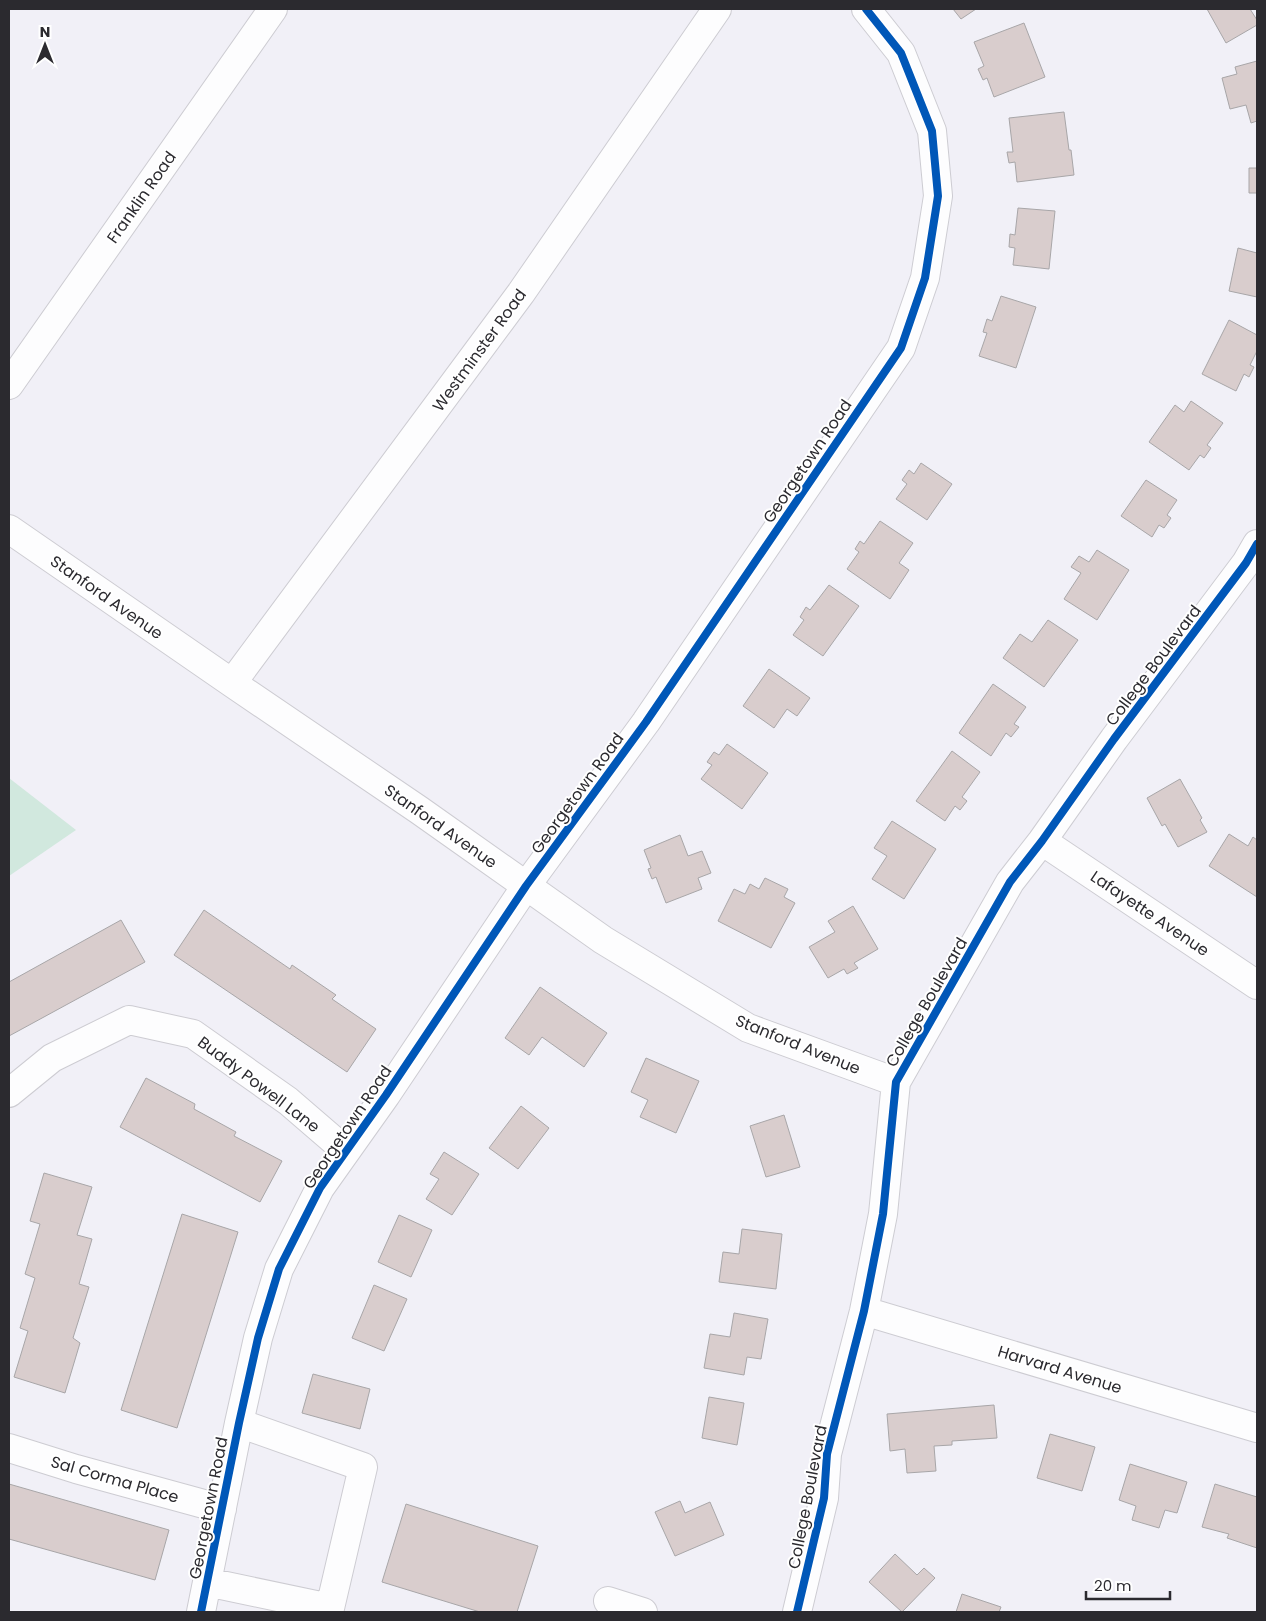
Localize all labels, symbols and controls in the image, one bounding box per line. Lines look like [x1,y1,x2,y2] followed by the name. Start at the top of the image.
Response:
[20,20,70,70] north arrow
[40,22,50,42] text: N
[101,147,182,248] street label: Franklin Road
[427,284,532,416] street label: Westminster Road
[757,395,857,528] street label: Georgetown Road
[46,550,168,645] street label: Stanford Avenue
[1100,600,1207,731] street label: College Boulevard
[526,728,629,859] street label: Georgetown Road
[380,779,502,874] street label: Stanford Avenue
[1086,865,1214,962] street label: Lafayette Avenue
[880,933,973,1071] street label: College Boulevard
[732,1009,864,1080] street label: Stanford Avenue
[193,1031,325,1138] street label: Buddy Powell Lane
[297,1061,397,1194] street label: Georgetown Road
[995,1340,1125,1399] street label: Harvard Avenue
[782,1423,833,1571] street label: College Boulevard
[183,1435,234,1581] street label: Georgetown Road
[48,1450,182,1509] street label: Sal Corma Place
[1086,1568,1170,1600] scale bar
[1094,1575,1132,1596] text: 20 m

